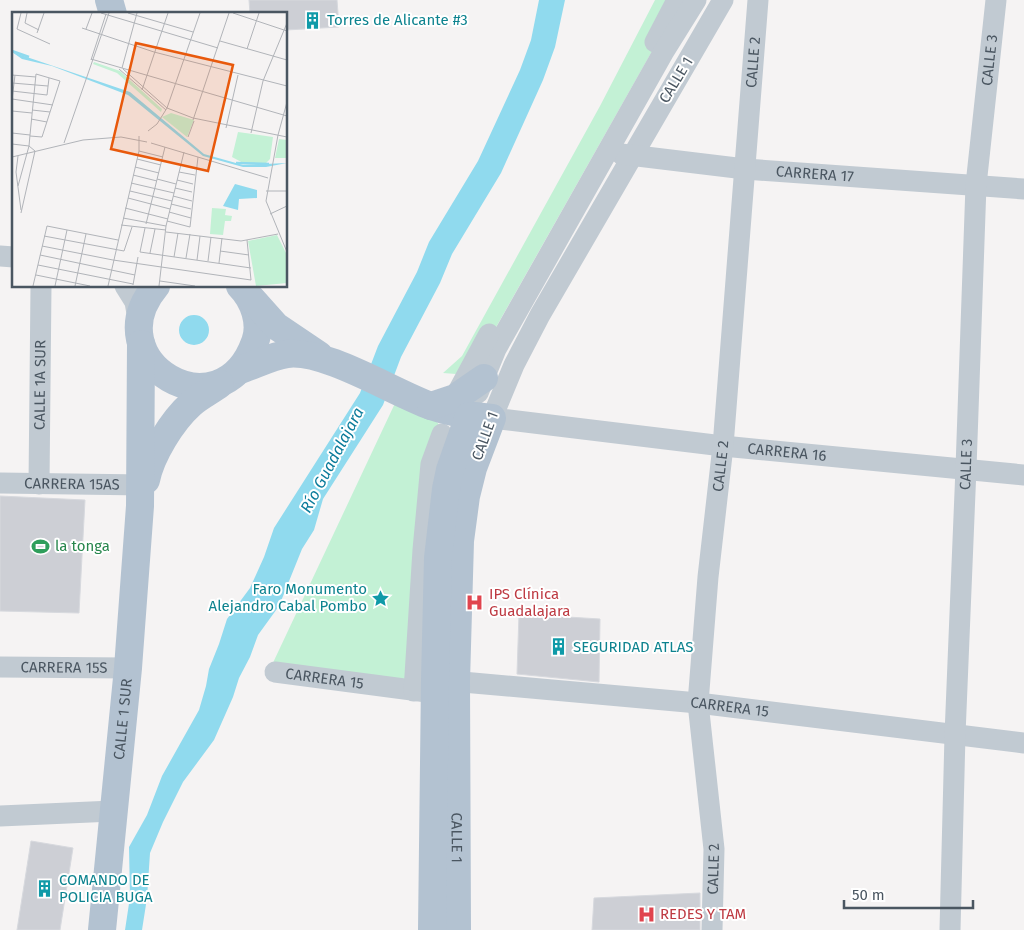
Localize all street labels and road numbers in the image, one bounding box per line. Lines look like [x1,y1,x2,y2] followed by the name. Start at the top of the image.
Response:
[978,34,1001,87] street label: CALLE 3
[742,36,764,89] street label: CALLE 2
[655,54,697,106] street label: CALLE 1
[775,162,855,186] street label: CARRERA 17
[31,340,49,430] street label: CALLE 1A SUR
[468,409,502,463] street label: CALLE 1
[956,438,976,490] street label: CALLE 3
[747,439,827,465] street label: CARRERA 16
[709,440,732,493] street label: CALLE 2
[24,474,120,494] street label: CARRERA 15AS
[20,658,107,677] street label: CARRERA 15S
[284,664,365,693] street label: CARRERA 15
[110,678,136,761] street label: CALLE 1 SUR
[690,693,770,721] street label: CARRERA 15
[448,812,466,863] street label: CALLE 1
[704,842,723,895] street label: CALLE 2

